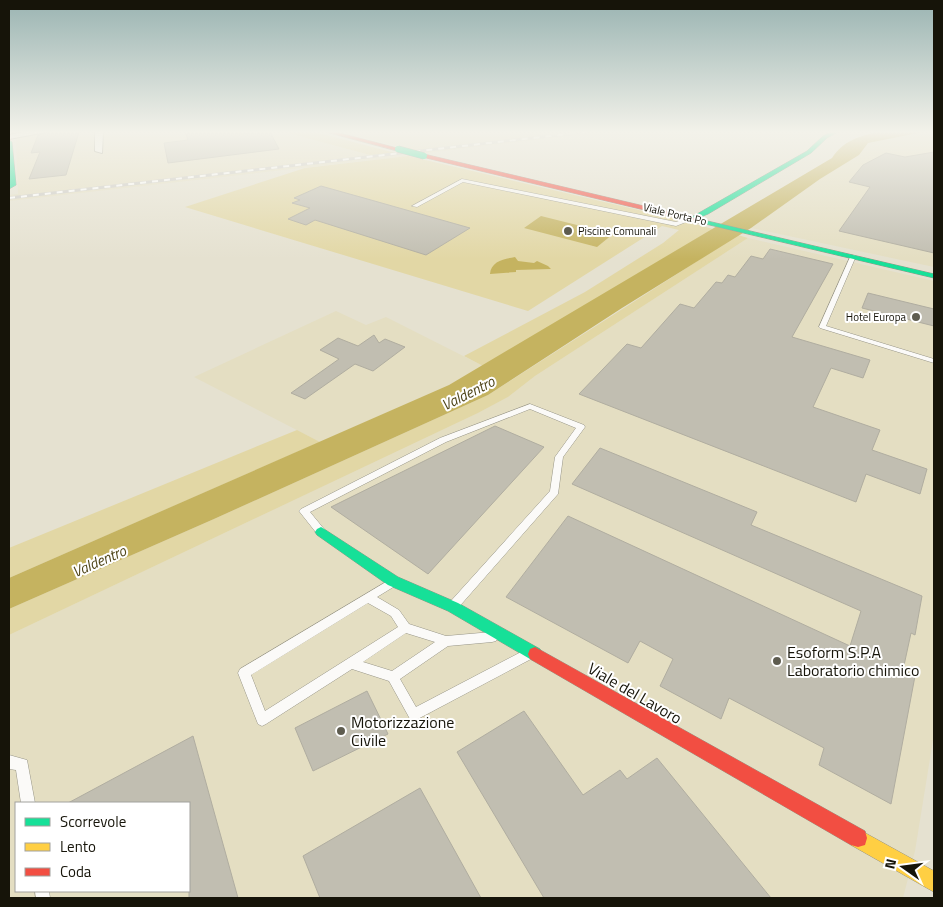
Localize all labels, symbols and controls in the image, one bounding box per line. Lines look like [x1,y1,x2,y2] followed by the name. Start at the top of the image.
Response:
[642,199,709,229] street label: Viale Porta Po
[578,223,656,239] place label: Piscine Comunali
[562,225,574,237] marker: Piscine Comunali
[846,309,906,325] place label: Hotel Europa
[910,311,922,323] marker: Hotel Europa
[437,370,499,416] water label: Valdentro
[68,539,130,583] water label: Valdentro
[787,640,919,682] place label: Esoform S.P.A Laboratorio chimico
[771,655,783,667] marker: Esoform S.P.A Laboratorio chimico
[583,656,687,730] street label: Viale del Lavoro
[351,710,454,752] place label: Motorizzazione Civile
[335,725,347,737] marker: Motorizzazione Civile
[15,802,190,892] legend
[60,810,126,833] text: Scorrevole
[60,835,96,858] text: Lento
[878,842,928,892] north arrow
[879,856,901,871] text: N
[60,860,92,883] text: Coda

